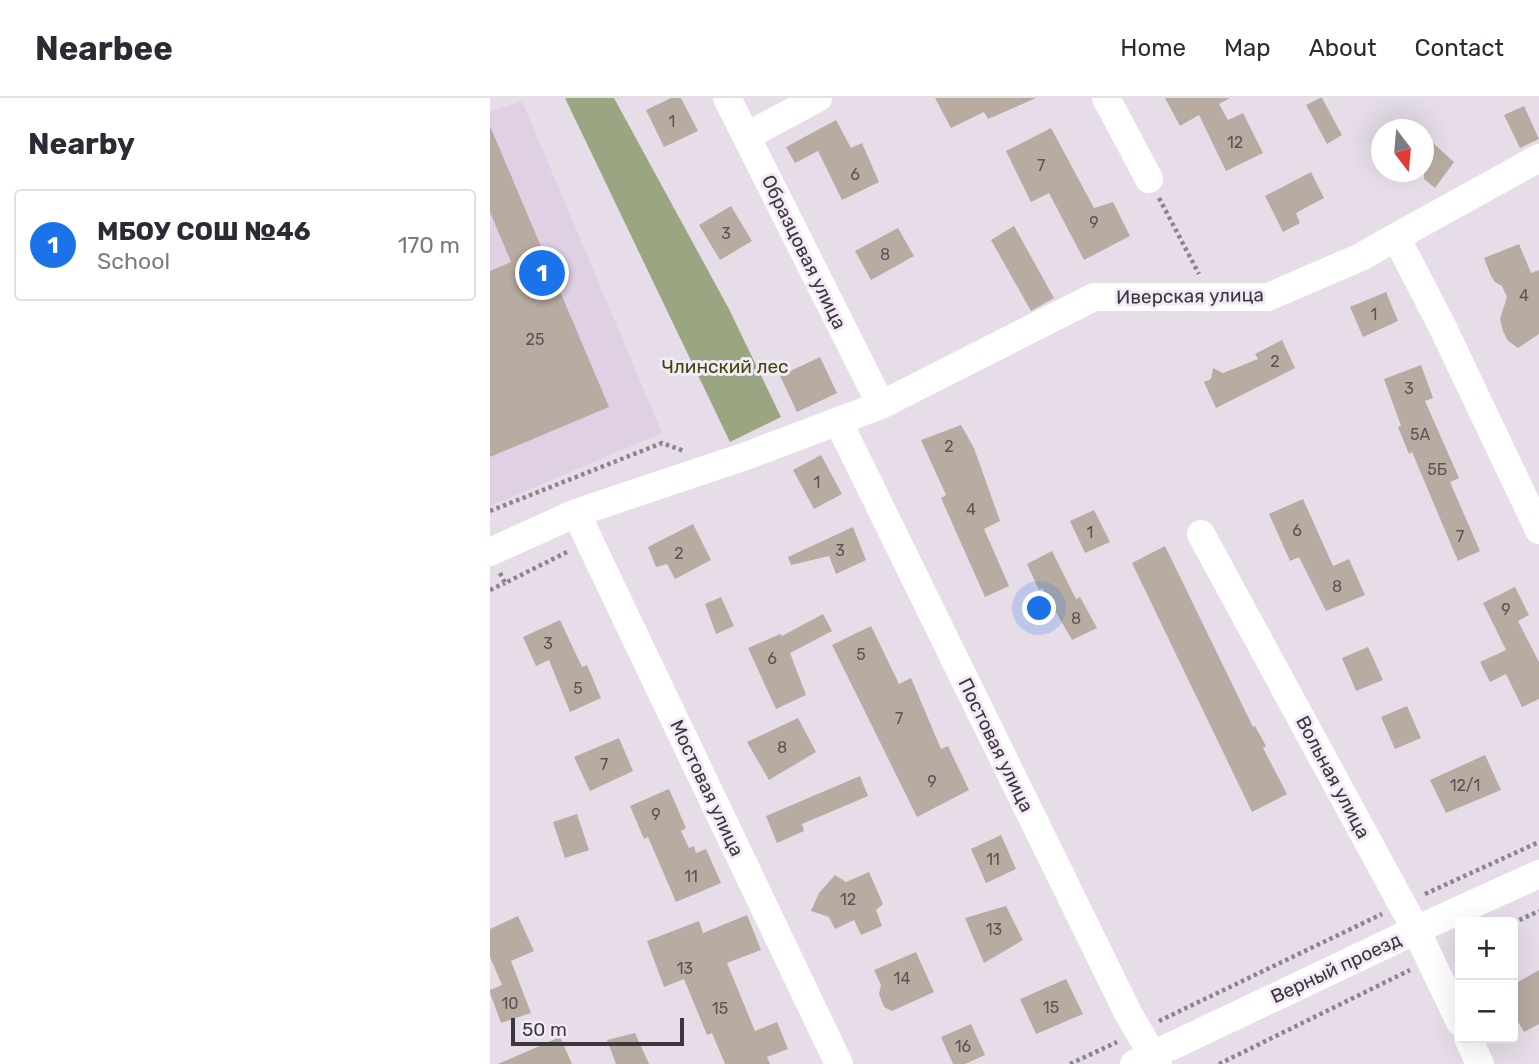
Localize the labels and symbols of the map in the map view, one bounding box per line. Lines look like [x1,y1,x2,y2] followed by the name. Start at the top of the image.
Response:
[669,112,675,131] house number: 1
[1371,119,1434,182] north arrow
[1227,133,1243,152] house number: 12
[1037,156,1045,175] house number: 7
[850,165,860,184] house number: 6
[757,171,851,333] street label: Образцовая улица
[1089,213,1099,232] house number: 9
[721,224,731,243] house number: 3
[880,245,890,264] house number: 8
[519,247,565,299] pin: 1
[1116,283,1264,309] street label: Иверская улица
[1519,286,1529,305] house number: 4
[1371,305,1377,324] house number: 1
[526,330,544,349] house number: 25
[1270,352,1280,371] house number: 2
[661,355,789,378] park label: Члинский лес
[1404,379,1414,398] house number: 3
[1410,425,1430,444] house number: 5А
[944,437,954,456] house number: 2
[1427,460,1447,479] house number: 5Б
[814,473,820,492] house number: 1
[966,500,976,519] house number: 4
[1292,521,1302,540] house number: 6
[1087,523,1093,542] house number: 1
[1456,527,1464,546] house number: 7
[835,541,845,560] house number: 3
[674,544,684,563] house number: 2
[1332,577,1342,596] house number: 8
[1022,591,1056,625] your location
[1501,600,1511,619] house number: 9
[1071,609,1081,628] house number: 8
[543,634,553,653] house number: 3
[856,645,866,664] house number: 5
[767,649,777,668] house number: 6
[954,674,1038,816] street label: Постовая улица
[573,679,583,698] house number: 5
[895,709,903,728] house number: 7
[1291,712,1375,842] street label: Вольная улица
[665,716,749,860] street label: Мостовая улица
[777,738,787,757] house number: 8
[600,755,608,774] house number: 7
[927,772,937,791] house number: 9
[1450,776,1480,795] house number: 12/1
[651,805,661,824] house number: 9
[986,850,1000,869] house number: 11
[684,867,698,886] house number: 11
[840,890,856,909] house number: 12
[986,920,1002,939] house number: 13
[1267,928,1405,1008] street label: Верный проезд
[677,959,693,978] house number: 13
[894,969,910,988] house number: 14
[501,994,519,1013] house number: 10
[1043,998,1059,1017] house number: 15
[712,999,728,1018] house number: 15
[511,1015,684,1047] scale bar
[955,1037,972,1056] house number: 16

